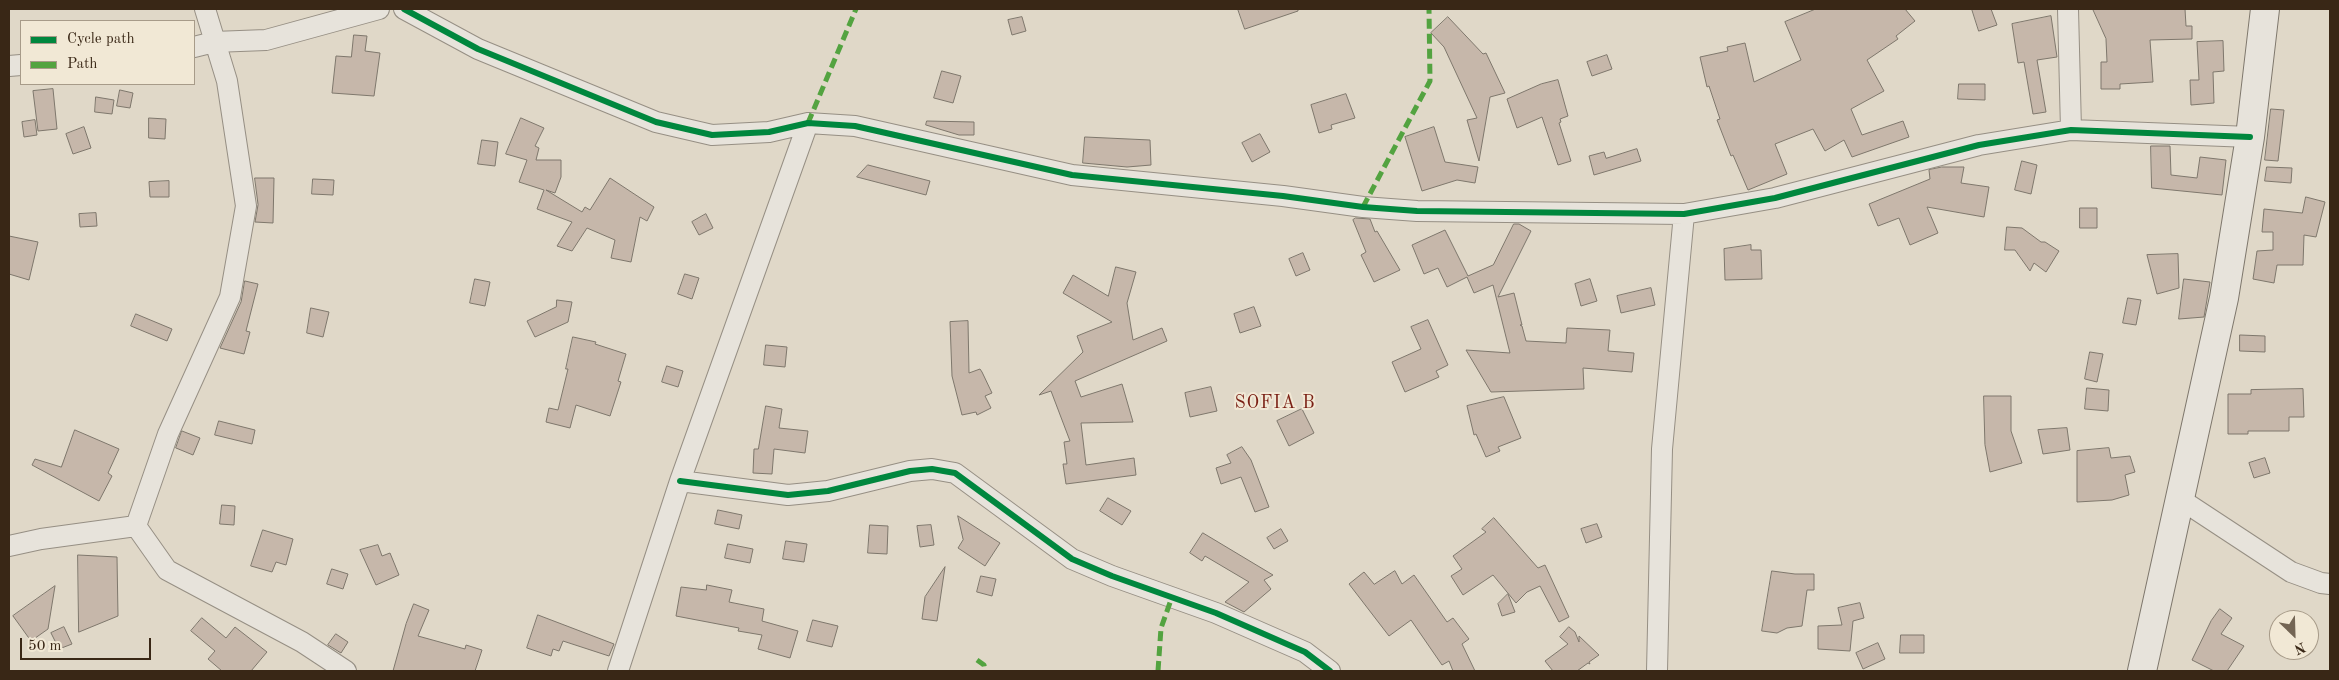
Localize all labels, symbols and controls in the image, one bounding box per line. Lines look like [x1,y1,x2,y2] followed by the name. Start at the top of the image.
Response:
[20,20,195,85] legend
[67,32,135,47] text: Cycle path
[67,57,97,72] text: Path
[1234,392,1316,414] district label: SOFIA B
[2269,610,2319,660] north arrow
[22,628,154,660] scale bar
[28,639,62,654] text: 50 m
[2292,639,2307,656] text: N

